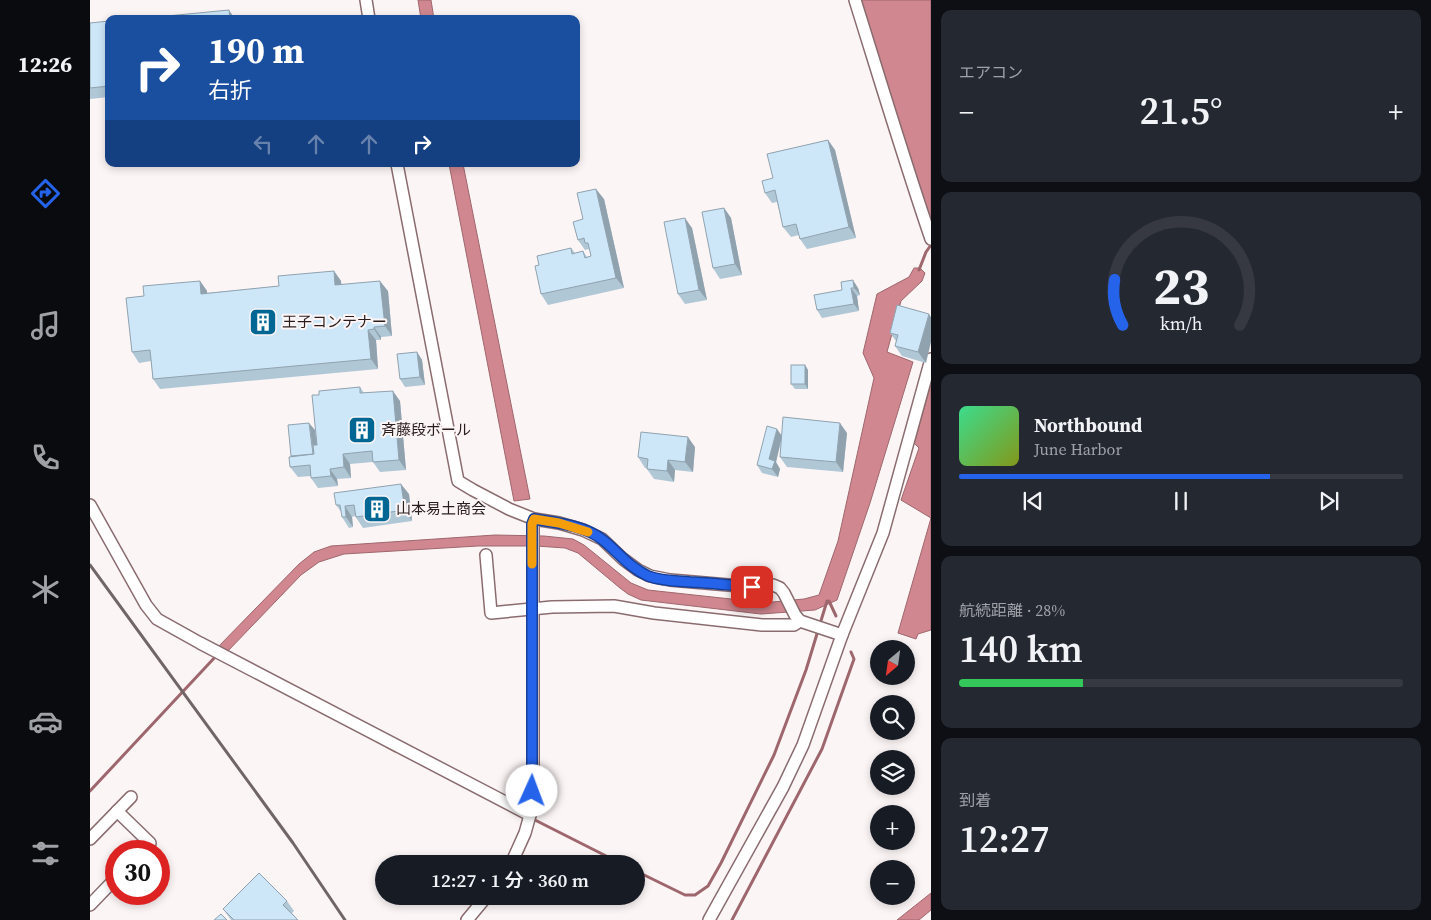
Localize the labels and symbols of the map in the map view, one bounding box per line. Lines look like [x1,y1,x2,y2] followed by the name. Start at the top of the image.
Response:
[248,307,278,337] building icon: 王子コンテナー
[282,311,387,332] place label: 王子コンテナー
[347,415,377,445] building icon: 斉藤段ボール
[381,419,471,440] place label: 斉藤段ボール
[362,494,392,524] building icon: 山本易土商会
[396,498,486,519] place label: 山本易土商会
[731,566,773,608] pin
[870,640,915,685] north arrow
[505,764,557,816] position arrow
[105,840,170,905] speed limit sign: 30

